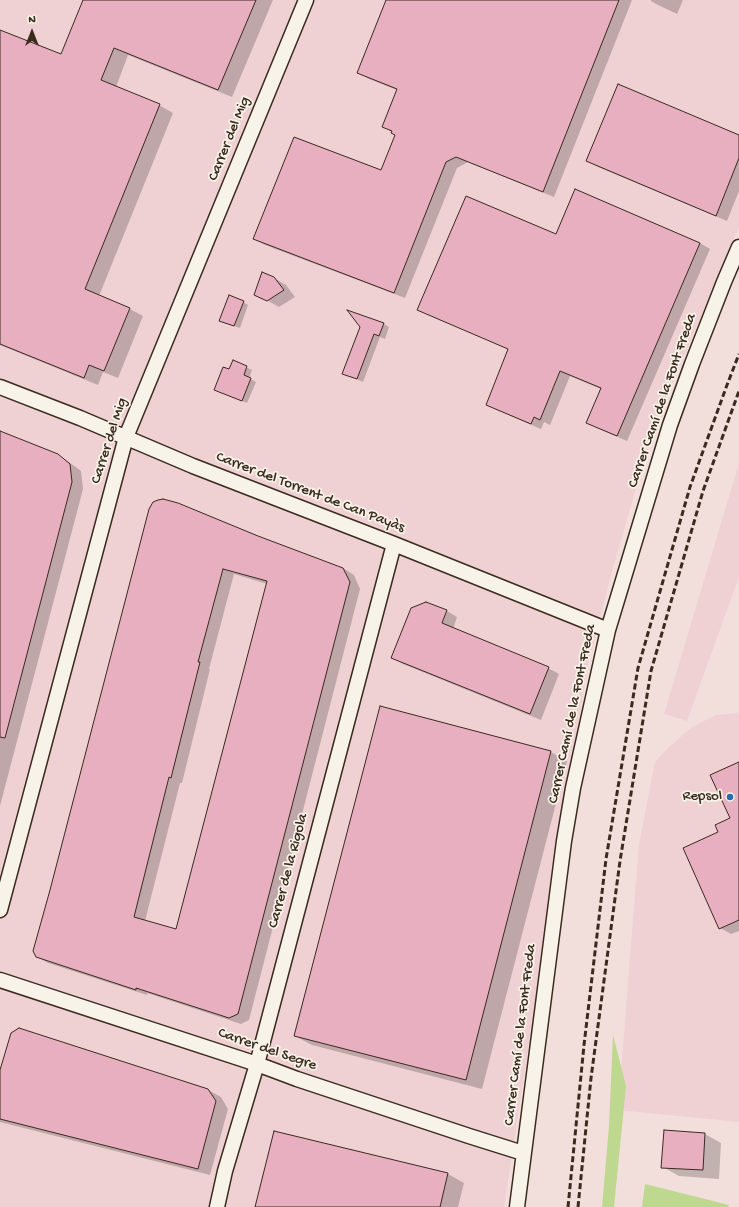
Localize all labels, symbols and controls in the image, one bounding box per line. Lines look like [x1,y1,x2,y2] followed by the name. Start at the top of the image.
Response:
[12,12,52,52] north arrow
[28,14,36,26] text: N
[205,94,255,184] street label: Carrer del Mig
[625,312,701,490] street label: Carrer Camí de la Font Freda
[88,396,132,486] street label: Carrer del Mig
[213,449,407,537] street label: Carrer del Torrent de Can Payàs
[545,623,601,805] street label: Carrer Camí de la Font Freda
[682,788,722,806] place label: Repsol
[725,792,735,802] marker: Repsol
[265,812,313,930] street label: Carrer de la Rigola
[501,943,541,1127] street label: Carrer Camí de la Font Freda
[215,1025,319,1075] street label: Carrer del Segre

